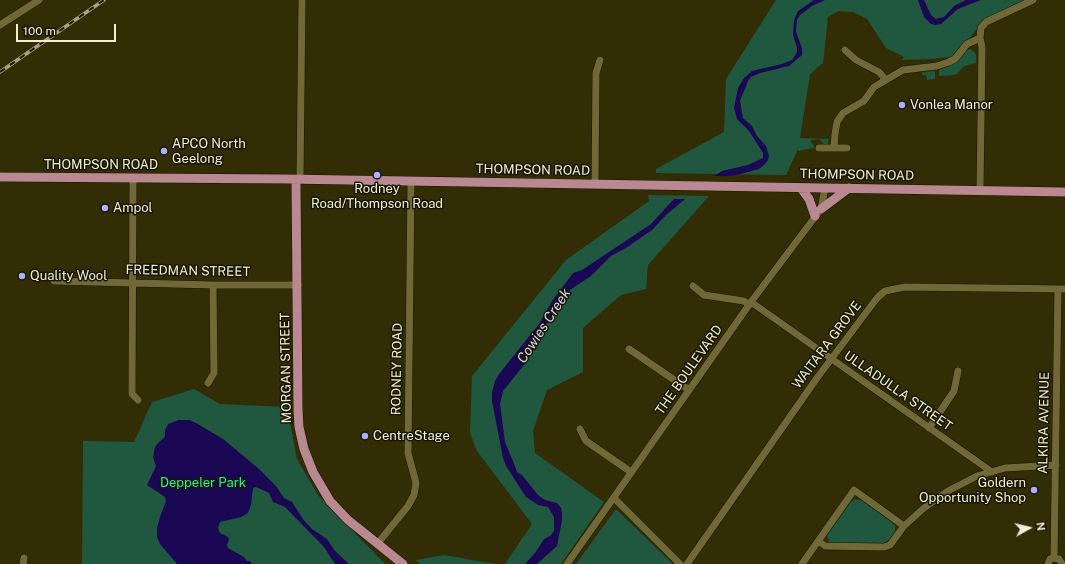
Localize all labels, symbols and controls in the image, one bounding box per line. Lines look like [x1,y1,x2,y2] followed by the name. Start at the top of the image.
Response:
[18,16,118,42] scale bar
[23,24,56,38] text: 100 m
[910,97,993,113] place label: Vonlea Manor
[897,100,907,110] marker: Vonlea Manor
[172,136,246,167] place label: APCO North Geelong
[159,146,169,156] marker: APCO North Geelong
[44,157,158,173] street label: THOMPSON ROAD
[476,161,590,179] street label: THOMPSON ROAD
[800,166,914,184] street label: THOMPSON ROAD
[372,170,382,180] marker: Rodney Road/Thompson Road
[311,181,443,212] place label: Rodney Road/Thompson Road
[113,200,153,216] place label: Ampol
[100,203,110,213] marker: Ampol
[126,262,250,280] street label: FREEDMAN STREET
[30,268,107,284] place label: Quality Wool
[17,271,27,281] marker: Quality Wool
[514,285,574,367] water label: Cowies Creek
[789,298,865,392] street label: WAITARA GROVE
[277,313,295,423] street label: MORGAN STREET
[652,322,726,418] street label: THE BOULEVARD
[388,323,406,415] street label: RODNEY ROAD
[841,348,955,434] street label: ULLADULLA STREET
[1035,372,1053,474] street label: ALKIRA AVENUE
[373,428,450,444] place label: CentreStage
[360,431,370,441] marker: CentreStage
[160,475,246,491] park label: Deppeler Park
[919,475,1026,506] place label: Goldern Opportunity Shop
[1029,485,1039,495] marker: Goldern Opportunity Shop
[1009,508,1049,548] north arrow
[1034,521,1047,531] text: N

